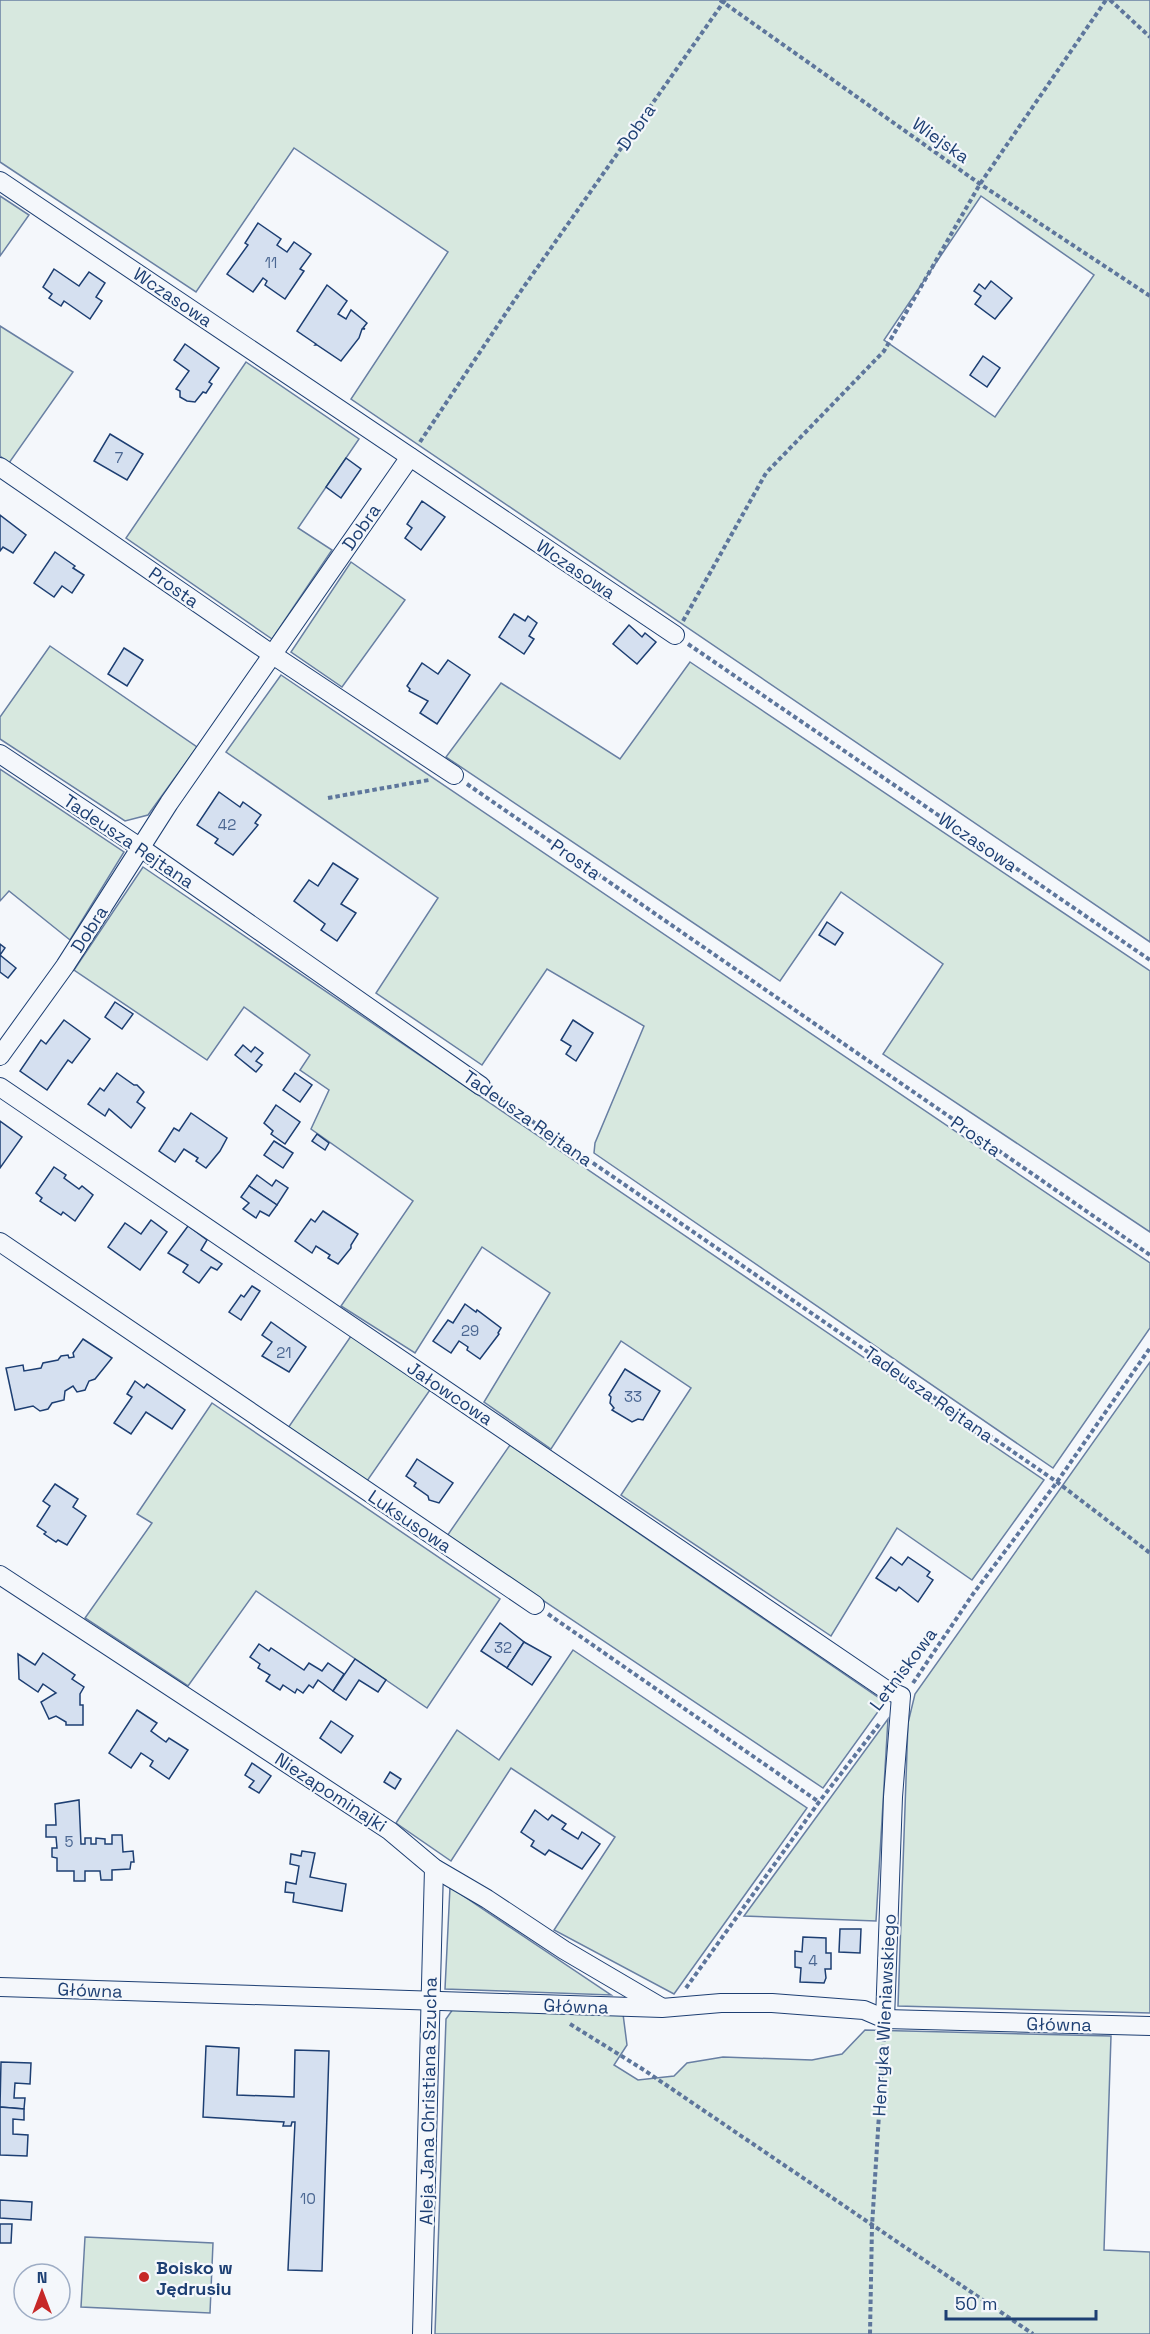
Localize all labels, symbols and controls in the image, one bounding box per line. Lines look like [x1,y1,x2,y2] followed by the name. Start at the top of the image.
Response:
[612,99,660,155] street label: Dobra
[908,112,974,168] street label: Wiejska
[265,253,277,272] house number: 11
[129,262,217,332] street label: Wczasowa
[115,448,123,467] house number: 7
[337,499,385,555] street label: Dobra
[532,534,620,604] street label: Wczasowa
[144,561,204,613] street label: Prosta
[59,789,199,893] street label: Tadeusza Rejtana
[934,807,1022,877] street label: Wczasowa
[218,815,236,834] house number: 42
[546,833,606,885] street label: Prosta
[65,901,113,957] street label: Dobra
[459,1065,597,1171] street label: Tadeusza Rejtana
[946,1110,1006,1162] street label: Prosta
[461,1321,479,1340] house number: 29
[860,1341,998,1447] street label: Tadeusza Rejtana
[276,1343,292,1362] house number: 21
[403,1356,497,1430] street label: Jałowcowa
[624,1387,642,1406] house number: 33
[364,1485,456,1557] street label: Luksusowa
[864,1623,942,1715] street label: Letniskowa
[494,1638,512,1657] house number: 32
[271,1747,391,1837] street label: Niezapominajki
[65,1832,74,1851] house number: 5
[867,1913,901,2117] street label: Henryka Wieniawskiego
[808,1951,818,1970] house number: 4
[57,1977,123,2003] street label: Główna
[414,1977,442,2225] street label: Aleja Jana Christiana Szucha
[543,1993,609,2019] street label: Główna
[1026,2012,1092,2036] street label: Główna
[300,2189,316,2208] house number: 10
[156,2256,233,2300] place label: Boisko w Jędrusiu
[12,2262,72,2322] north arrow
[37,2267,47,2288] text: N
[137,2270,151,2284] marker: Boisko w Jędrusiu
[946,2283,1096,2321] scale bar
[955,2292,997,2315] text: 50 m

